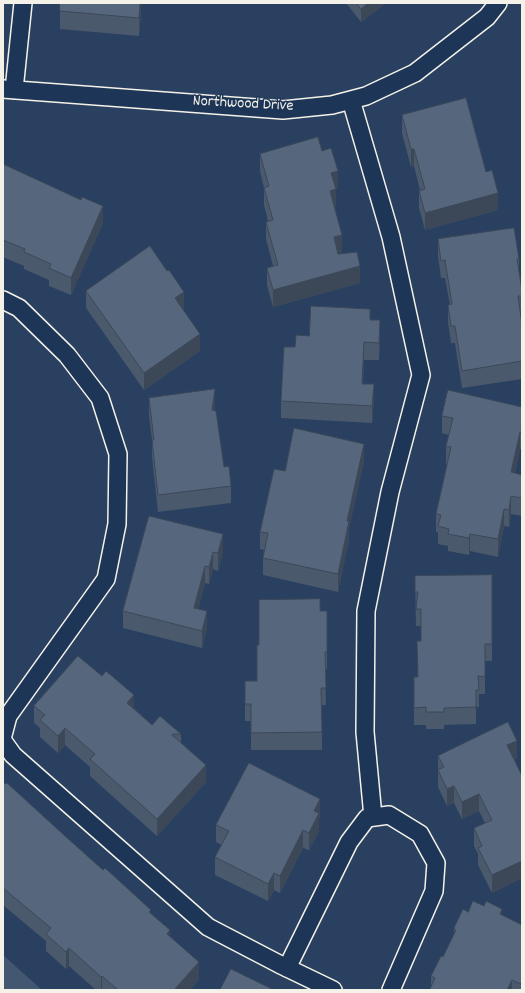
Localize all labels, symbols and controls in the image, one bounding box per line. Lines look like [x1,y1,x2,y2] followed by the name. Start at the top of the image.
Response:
[192,93,294,117] street label: Northwood Drive

